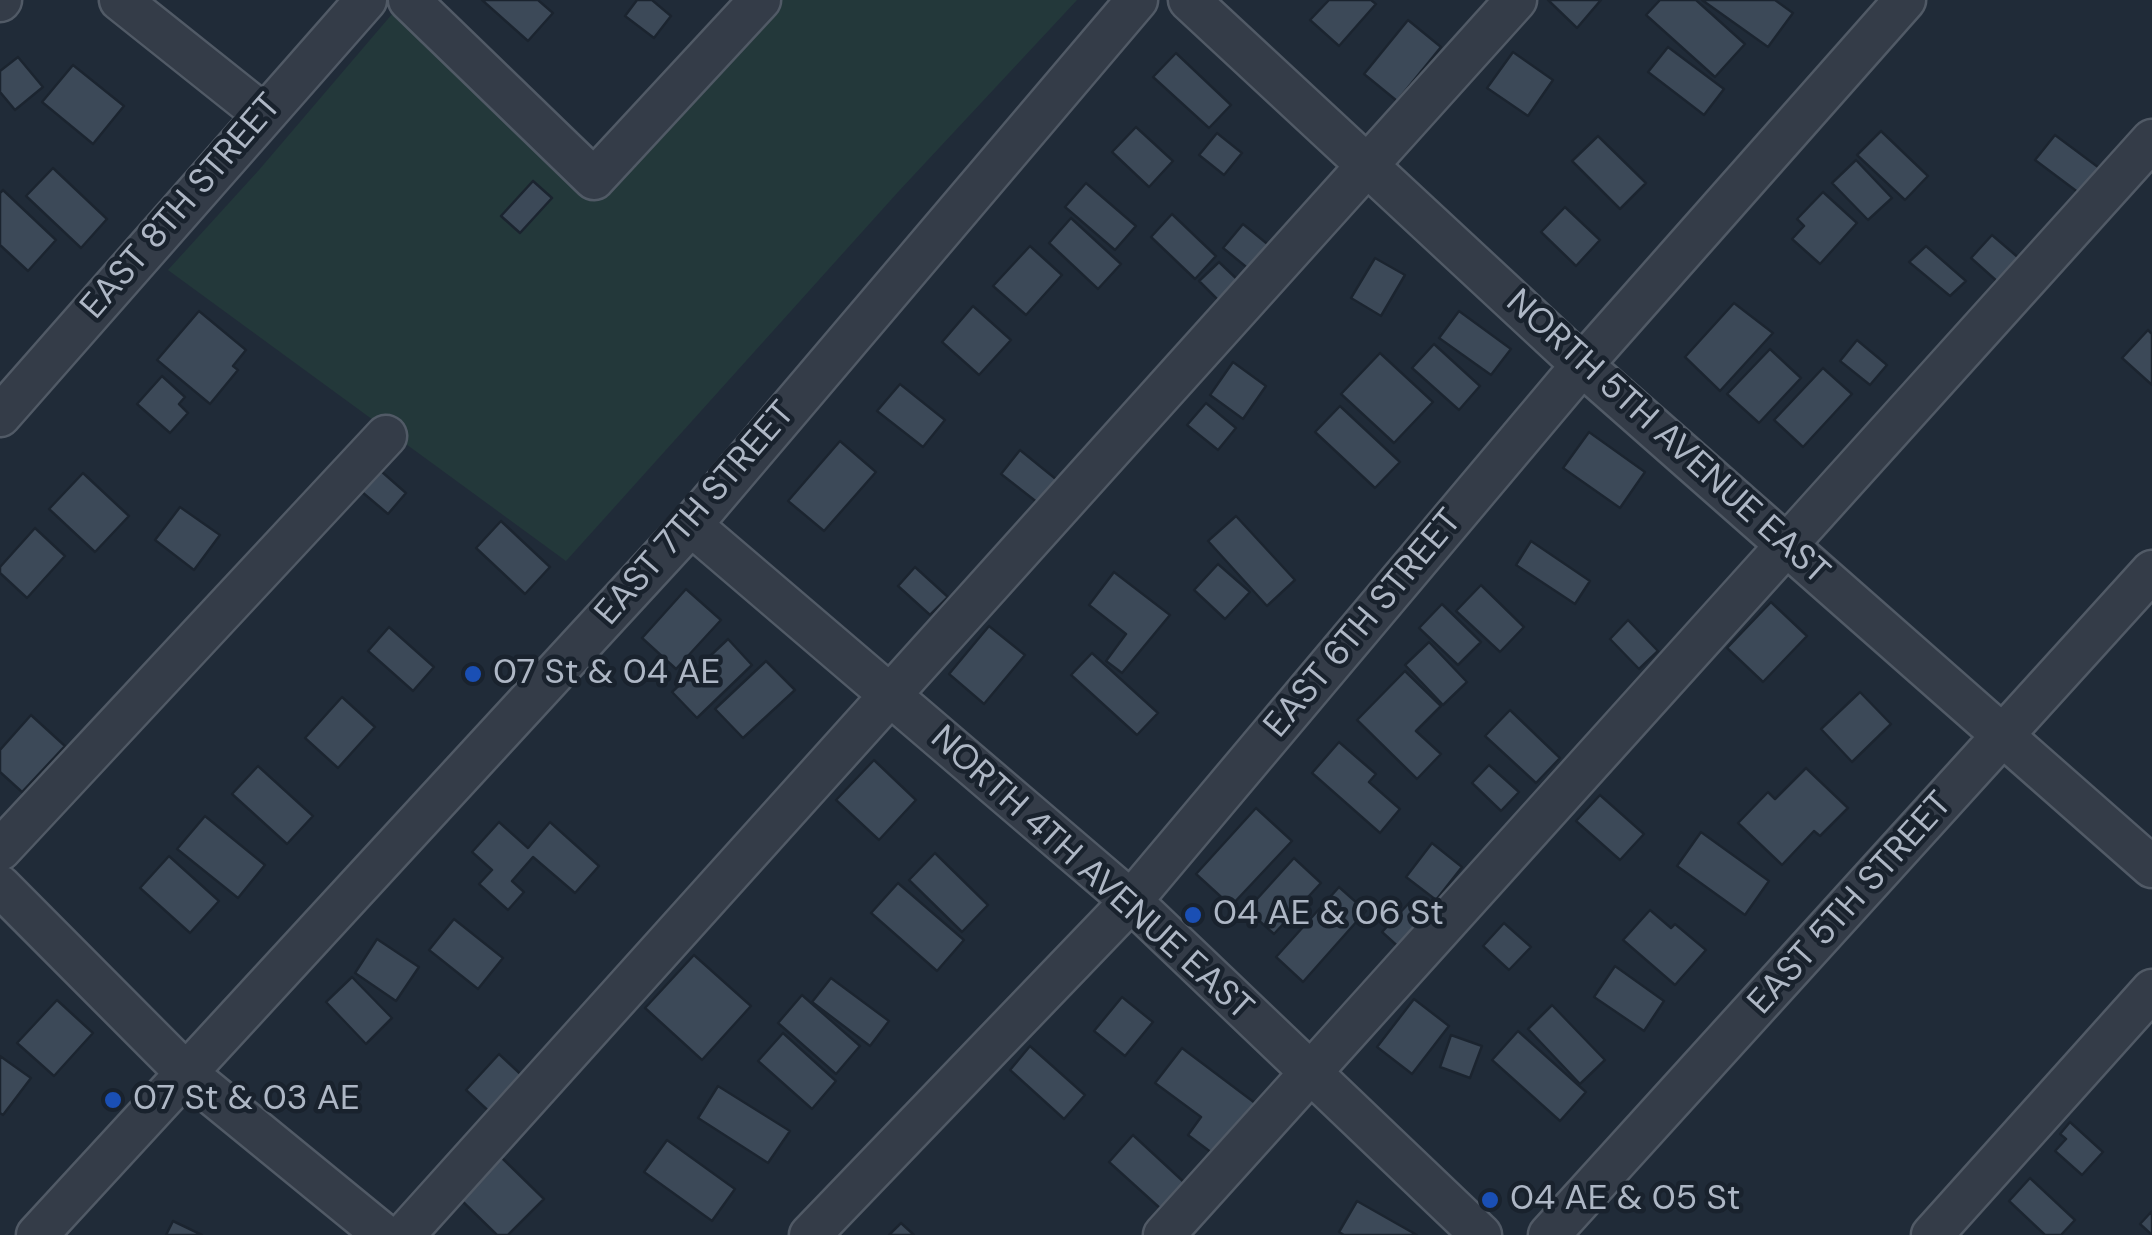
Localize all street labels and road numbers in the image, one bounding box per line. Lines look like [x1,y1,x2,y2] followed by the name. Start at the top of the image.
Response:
[73,86,291,328] street label: EAST 8TH STREET
[1497,282,1837,594] street label: NORTH 5TH AVENUE EAST
[587,394,805,634] street label: EAST 7TH STREET
[1256,502,1472,746] street label: EAST 6TH STREET
[921,718,1261,1030] street label: NORTH 4TH AVENUE EAST
[1740,784,1962,1024] street label: EAST 5TH STREET

